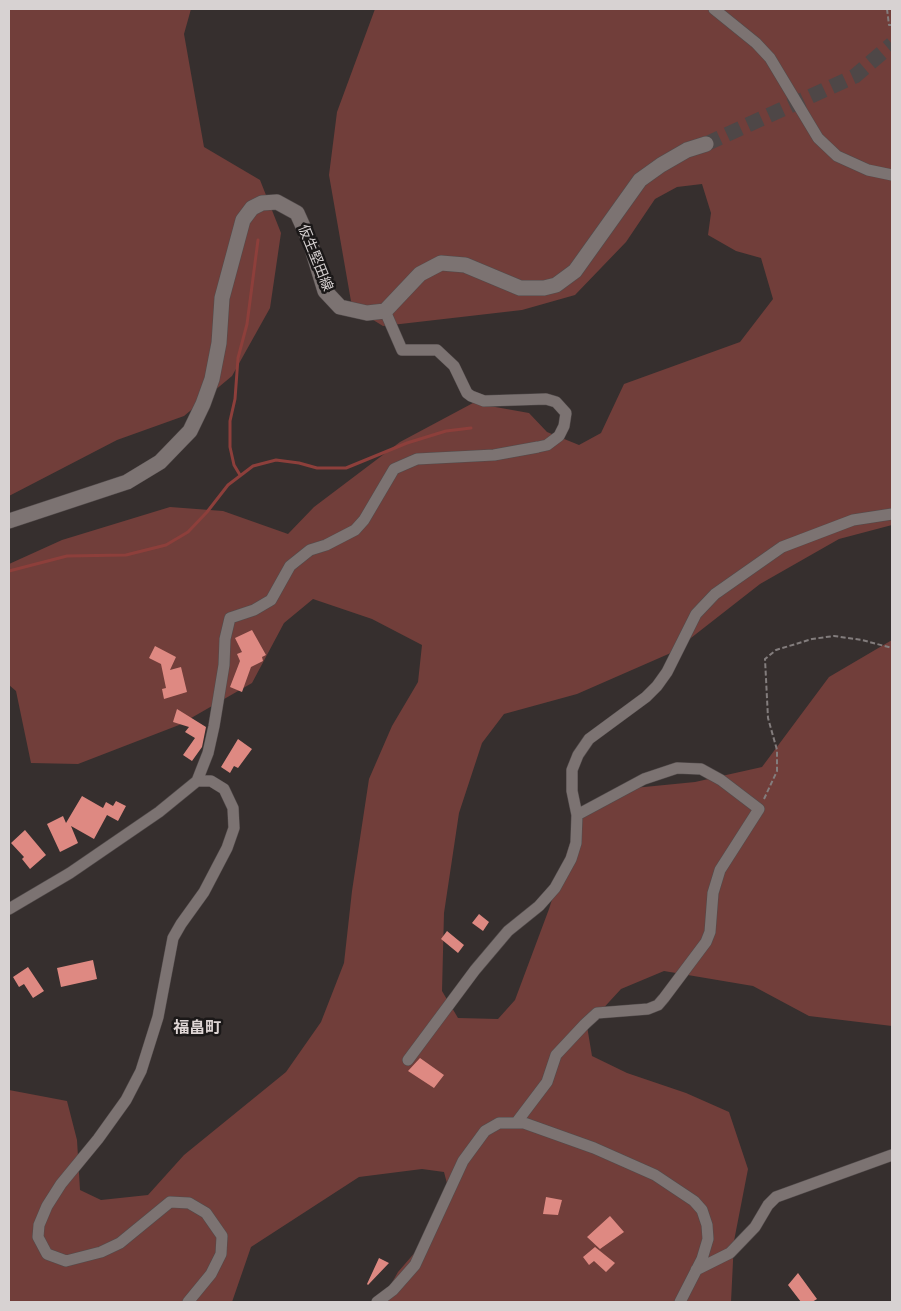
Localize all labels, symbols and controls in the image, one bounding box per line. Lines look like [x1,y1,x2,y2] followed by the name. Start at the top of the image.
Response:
[294,222,336,294] street label: 仮生堅田線
[173,1019,221,1039] district label: 福畠町

